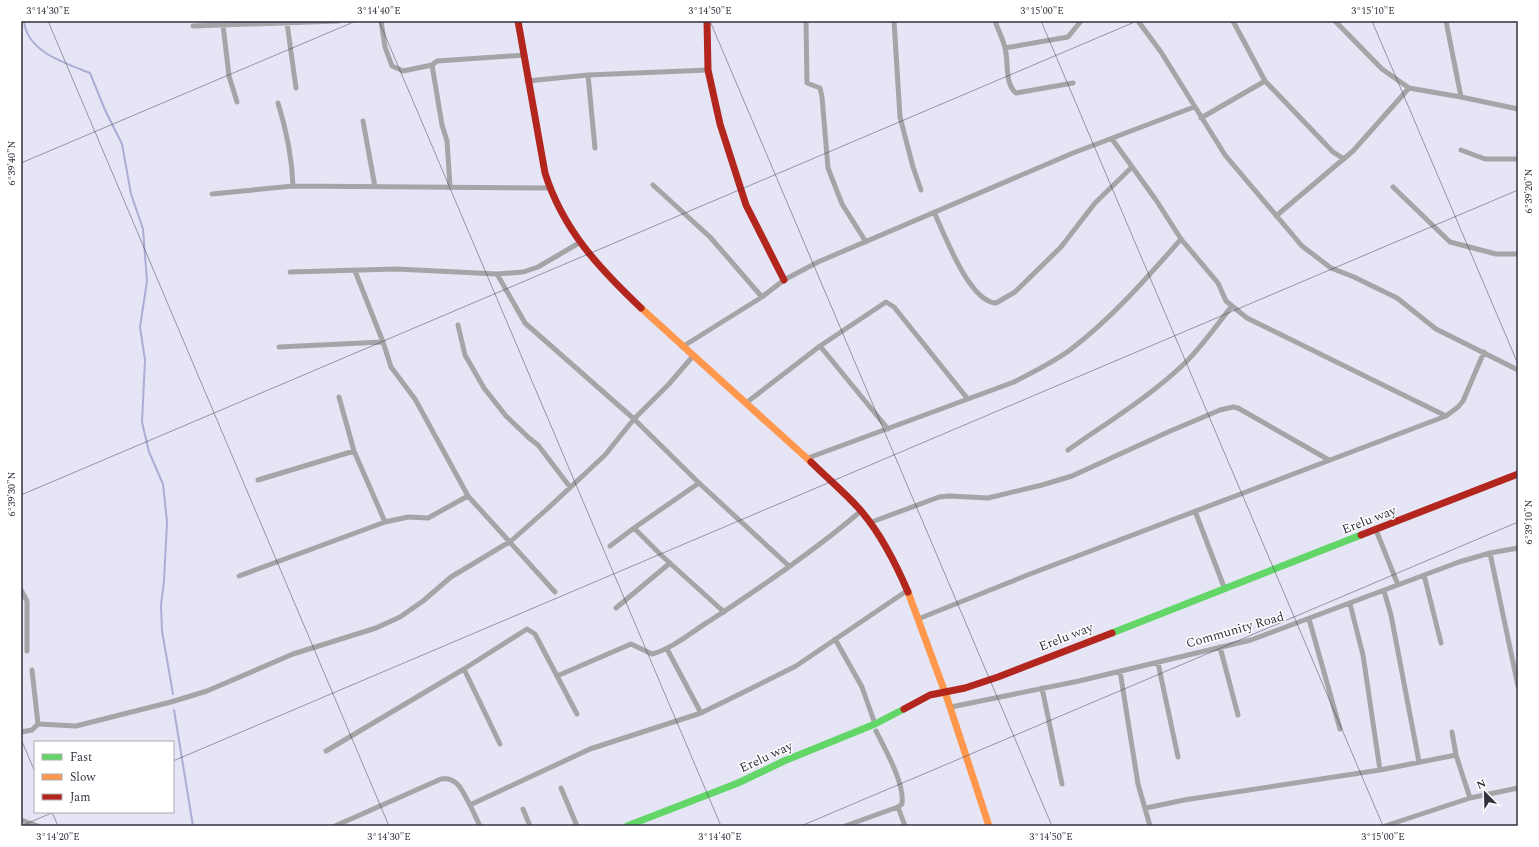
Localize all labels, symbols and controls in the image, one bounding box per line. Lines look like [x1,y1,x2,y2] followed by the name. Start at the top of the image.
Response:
[26,3,70,19] text: 3°14'30"E
[357,3,401,19] text: 3°14'40"E
[688,3,732,19] text: 3°14'50"E
[1020,3,1064,19] text: 3°15'00"E
[1351,3,1395,19] text: 3°15'10"E
[4,141,20,186] text: 6°39'40"N
[1521,169,1537,214] text: 6°39'20"N
[4,472,20,517] text: 6°39'30"N
[1339,500,1400,539] street label: Erelu way
[1521,500,1537,545] text: 6°39'10"N
[1184,606,1286,654] street label: Community Road
[1036,617,1097,656] street label: Erelu way
[736,736,797,778] street label: Erelu way
[34,741,174,813] legend
[70,748,92,767] text: Fast
[70,768,96,787] text: Slow
[1465,773,1505,813] north arrow
[1474,775,1489,794] text: N
[70,788,91,807] text: Jam
[36,829,80,845] text: 3°14'20"E
[367,829,411,845] text: 3°14'30"E
[698,829,742,845] text: 3°14'40"E
[1029,829,1073,845] text: 3°14'50"E
[1361,829,1405,845] text: 3°15'00"E

